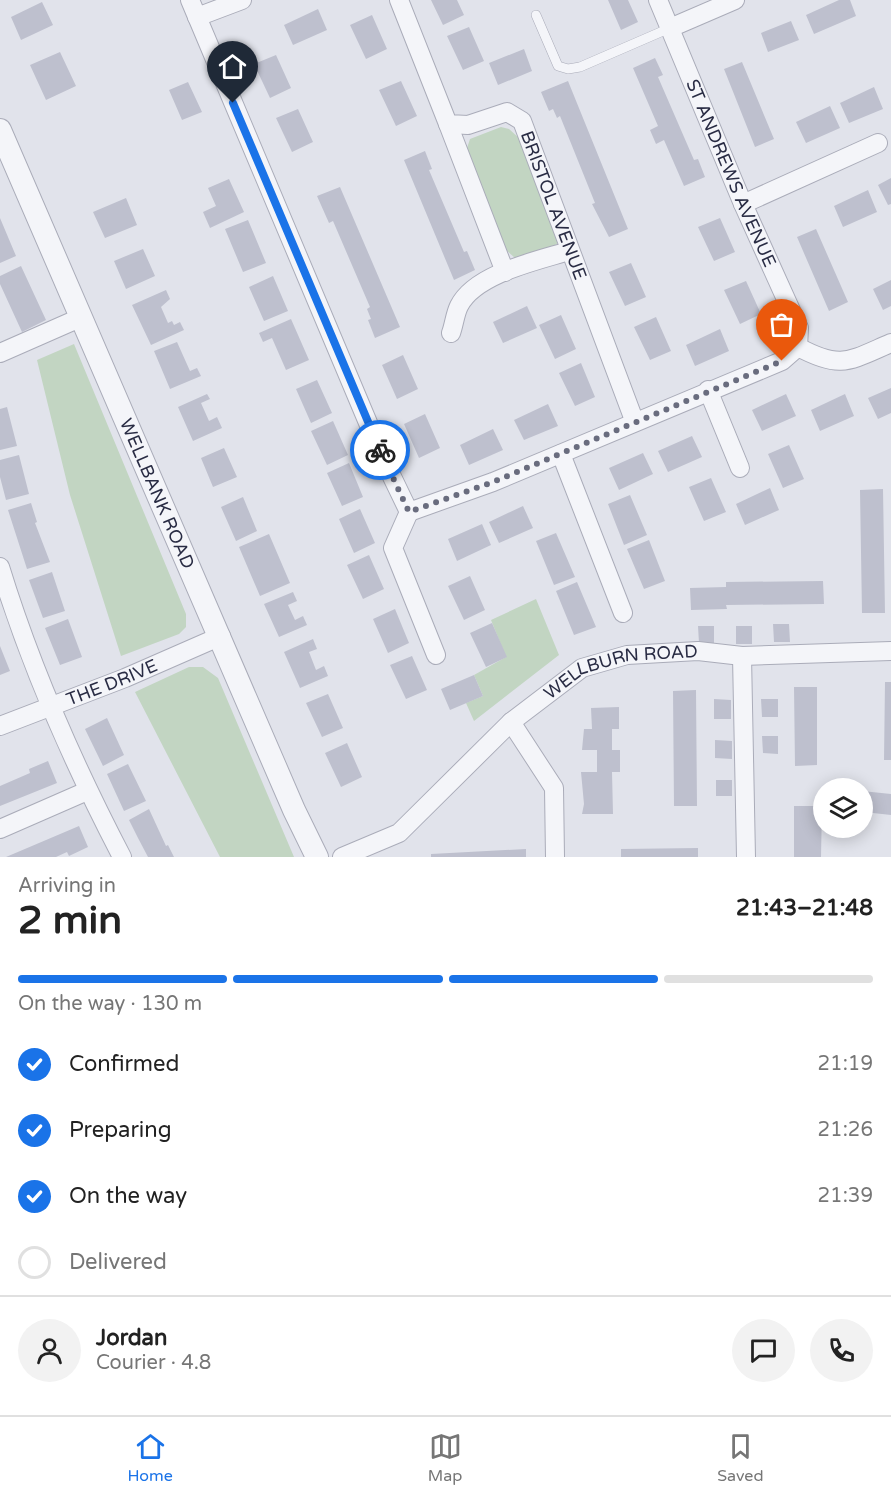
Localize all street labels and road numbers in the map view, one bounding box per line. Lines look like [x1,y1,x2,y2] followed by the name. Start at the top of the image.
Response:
[681,76,781,271] street label: ST ANDREWS AVENUE
[516,128,591,283] street label: BRISTOL AVENUE
[115,415,199,572] street label: WELLBANK ROAD
[539,640,698,704] street label: WELLBURN ROAD
[63,654,161,710] street label: THE DRIVE

